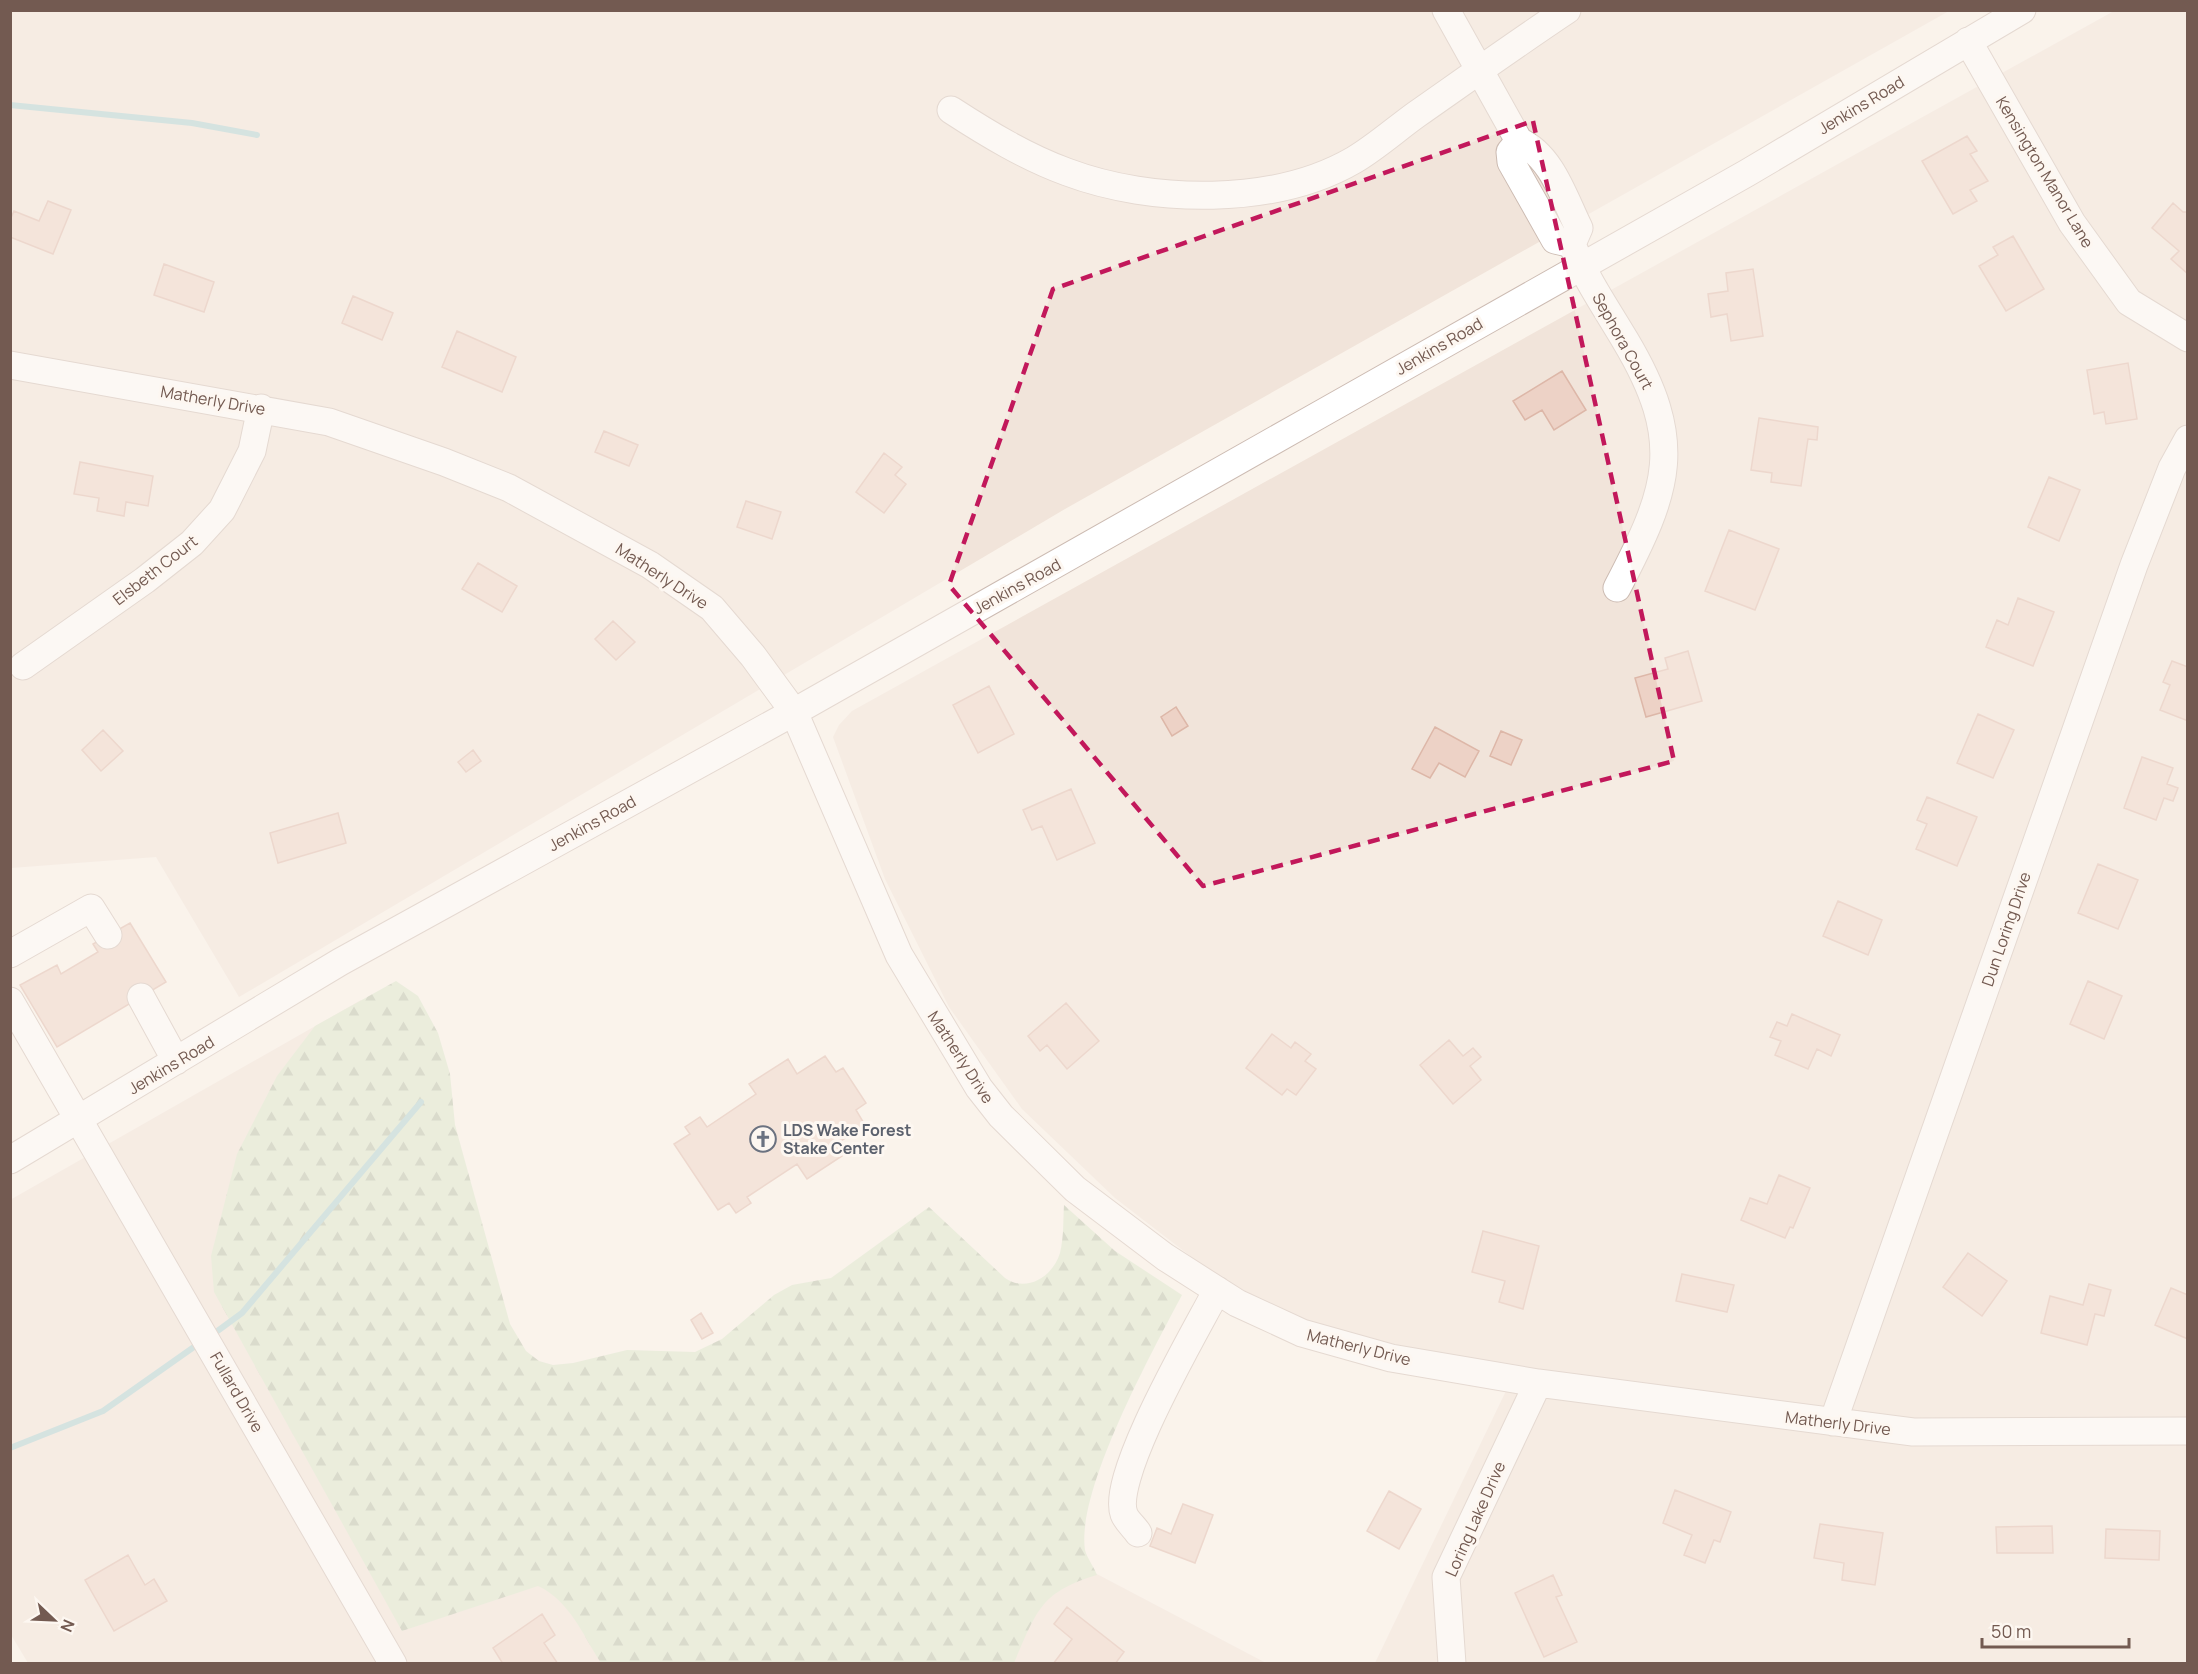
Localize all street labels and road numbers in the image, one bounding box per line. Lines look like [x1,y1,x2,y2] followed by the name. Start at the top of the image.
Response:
[1814,71,1908,139] street label: Jenkins Road
[1991,92,2099,252] street label: Kensington Manor Lane
[1587,289,1659,393] street label: Sephora Court
[1392,312,1486,380] street label: Jenkins Road
[159,380,267,420] street label: Matherly Drive
[108,530,202,610] street label: Elsbeth Court
[611,538,713,614] street label: Matherly Drive
[969,553,1065,619] street label: Jenkins Road
[544,790,640,856] street label: Jenkins Road
[1976,869,2036,989] street label: Dun Loring Drive
[923,1006,999,1108] street label: Matherly Drive
[124,1031,218,1099] street label: Jenkins Road
[1305,1323,1413,1371] street label: Matherly Drive
[205,1348,269,1436] street label: Fullard Drive
[1784,1406,1892,1440] street label: Matherly Drive
[1440,1458,1510,1580] street label: Loring Lake Drive

